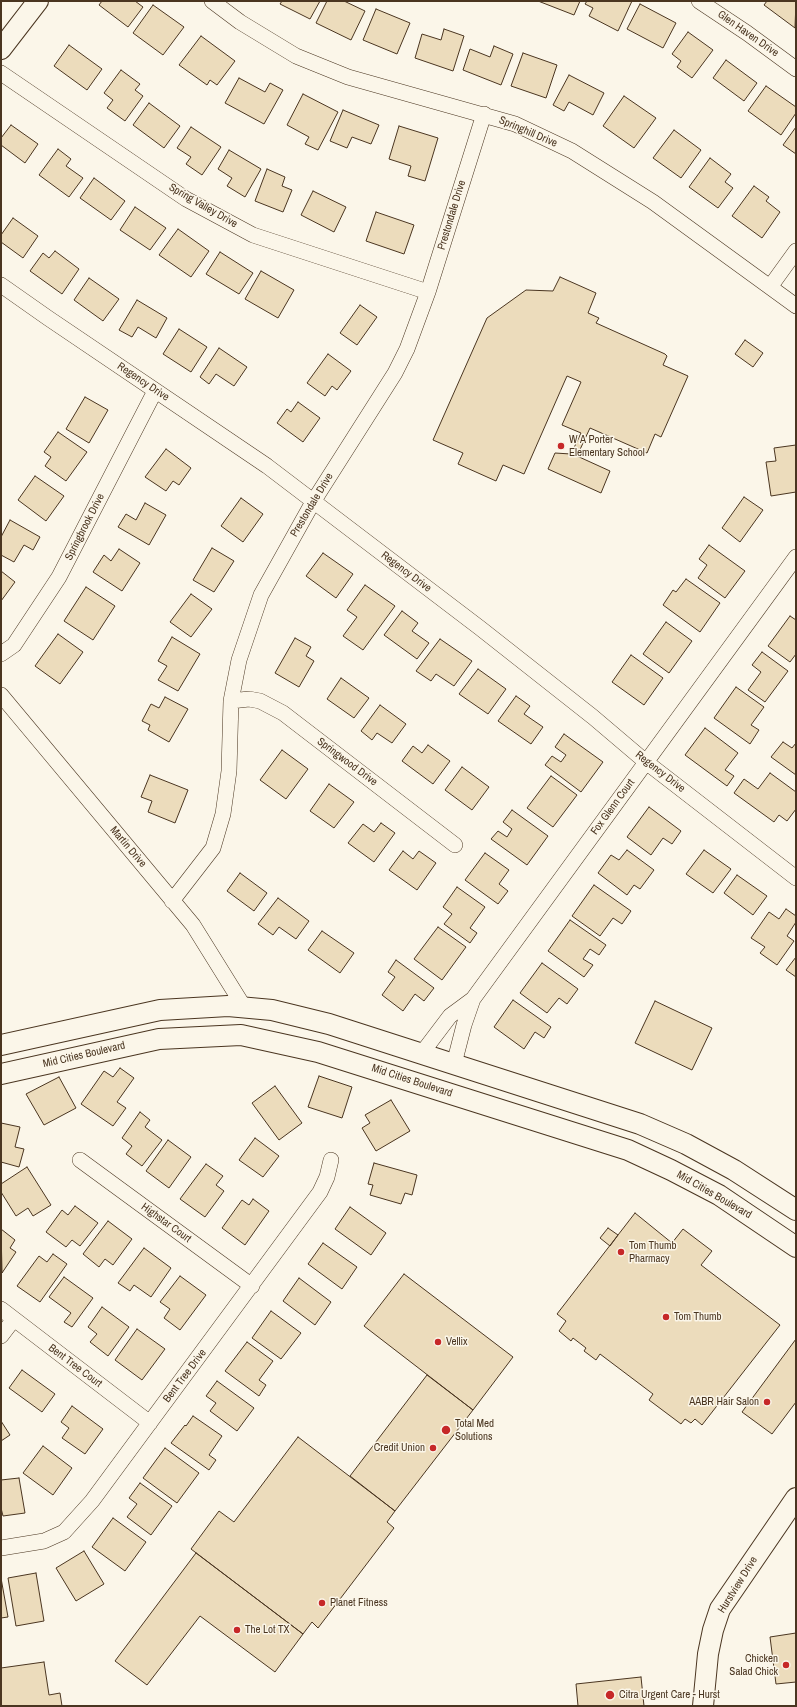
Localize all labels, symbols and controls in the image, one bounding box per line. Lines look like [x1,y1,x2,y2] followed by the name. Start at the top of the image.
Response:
[715,8,781,60] street label: Glen Haven Drive
[497,114,559,150] street label: Springhill Drive
[435,179,469,251] street label: Prestondale Drive
[166,181,240,231] street label: Spring Valley Drive
[115,360,171,404] street label: Regency Drive
[569,433,645,459] place label: W A Porter Elementary School
[556,441,566,451] marker: W A Porter Elementary School
[288,471,336,539] street label: Prestondale Drive
[63,491,107,563] street label: Springbrook Drive
[378,549,434,595] street label: Regency Drive
[314,735,380,789] street label: Springwood Drive
[632,748,688,796] street label: Regency Drive
[588,777,638,837] street label: Fox Glenn Court
[107,824,149,870] street label: Martin Drive
[41,1039,127,1071] street label: Mid Cities Boulevard
[370,1062,454,1100] street label: Mid Cities Boulevard
[674,1168,754,1222] street label: Mid Cities Boulevard
[138,1200,194,1246] street label: Highstar Court
[629,1239,677,1265] place label: Tom Thumb Pharmacy
[616,1247,626,1257] marker: Tom Thumb Pharmacy
[674,1310,722,1324] place label: Tom Thumb
[661,1312,671,1322] marker: Tom Thumb
[446,1335,468,1349] place label: Vellix
[433,1337,443,1347] marker: Vellix
[46,1342,104,1390] street label: Bent Tree Court
[161,1347,209,1405] street label: Bent Tree Drive
[689,1395,759,1409] place label: AABR Hair Salon
[762,1397,772,1407] marker: AABR Hair Salon
[455,1417,494,1443] place label: Total Med Solutions
[440,1424,452,1436] marker: Total Med Solutions
[374,1441,425,1455] place label: Credit Union
[428,1443,438,1453] marker: Credit Union
[715,1554,761,1616] street label: Hurstview Drive
[330,1596,388,1610] place label: Planet Fitness
[317,1598,327,1608] marker: Planet Fitness
[245,1623,290,1637] place label: The Lot TX
[232,1625,242,1635] marker: The Lot TX
[729,1652,778,1678] place label: Chicken Salad Chick
[781,1660,791,1670] marker: Chicken Salad Chick
[619,1688,720,1702] place label: Citra Urgent Care - Hurst
[604,1689,616,1701] marker: Citra Urgent Care - Hurst

